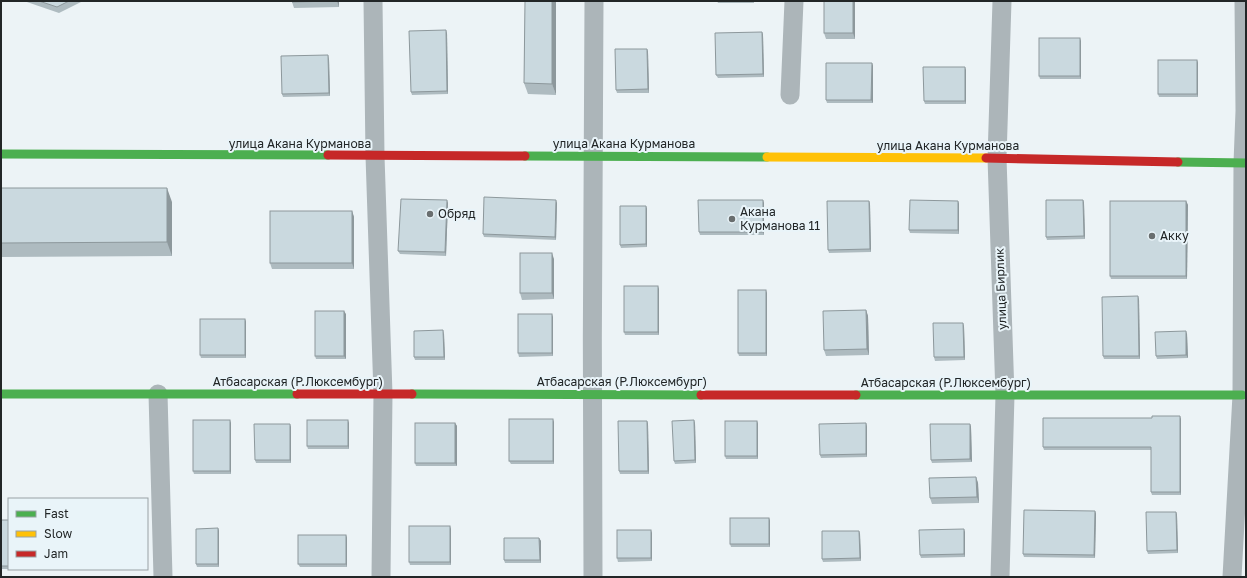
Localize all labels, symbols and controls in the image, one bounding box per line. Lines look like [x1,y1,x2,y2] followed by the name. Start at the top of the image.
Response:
[229,136,371,151] street label: улица Акана Курманова
[553,136,695,151] street label: улица Акана Курманова
[877,138,1019,153] street label: улица Акана Курманова
[740,204,820,233] place label: Акана Курманова 11
[438,206,476,221] place label: Обряд
[425,209,435,219] marker: Обряд
[727,214,737,224] marker: Акана Курманова 11
[1160,228,1189,243] place label: Акку
[1147,231,1157,241] marker: Акку
[992,248,1009,330] street label: улица Бирлик
[213,374,383,389] street label: Атбасарская (Р.Люксембург)
[537,374,707,389] street label: Атбасарская (Р.Люксембург)
[861,375,1031,390] street label: Атбасарская (Р.Люксембург)
[8,498,148,570] legend
[44,506,69,521] text: Fast
[44,526,72,541] text: Slow
[44,546,68,561] text: Jam

